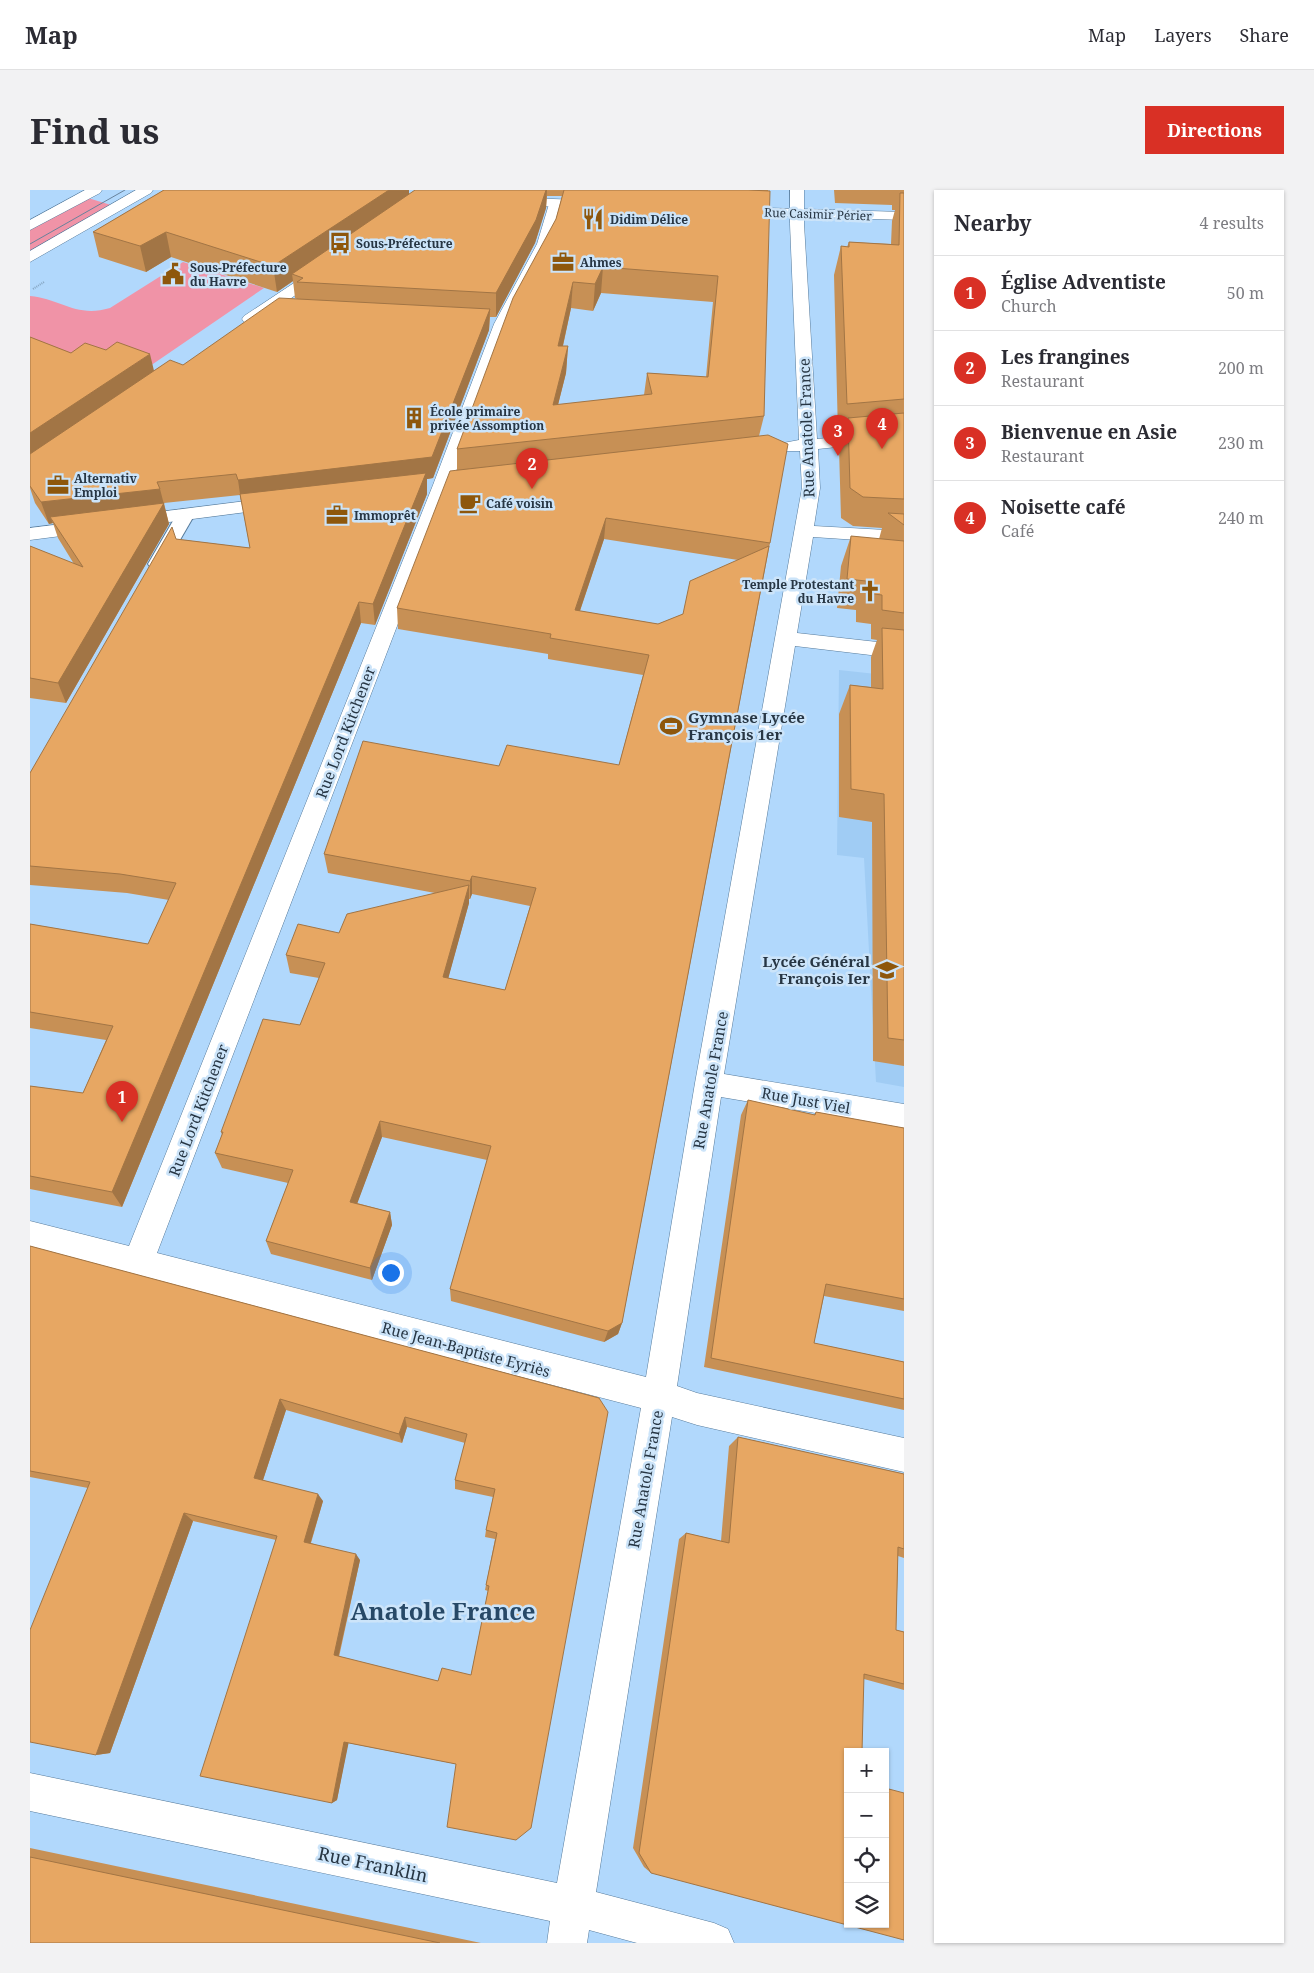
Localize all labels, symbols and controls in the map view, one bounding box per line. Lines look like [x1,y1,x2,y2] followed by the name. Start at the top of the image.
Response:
[25,18,78,51] text: Map
[1088,23,1126,47] text: Map
[1154,23,1212,47] text: Layers
[1240,23,1289,47] text: Share
[1145,106,1284,154] button: Directions
[30,107,159,154] text: Find us
[764,204,872,224] street label: Rue Casimir Périer
[580,206,606,232] restaurant icon: Didim Délice
[954,209,1032,237] text: Nearby
[610,211,688,228] place label: Didim Délice
[1200,212,1264,234] text: 4 results
[327,230,353,256] bus stop icon: Sous-Préfecture
[356,235,453,252] place label: Sous-Préfecture
[550,249,576,275] office icon: Ahmes
[580,254,622,271] place label: Ahmes
[190,259,287,290] place label: Sous-Préfecture du Havre
[160,261,186,287] public building icon: Sous-Préfecture du Havre
[1001,269,1166,295] text: Église Adventiste
[965,282,975,304] text: 1
[1227,282,1264,304] text: 50 m
[1001,295,1057,317] text: Church
[1001,344,1130,370] text: Les frangines
[965,357,975,379] text: 2
[1218,357,1264,379] text: 200 m
[794,358,818,498] street label: Rue Anatole France
[1001,370,1084,392] text: Restaurant
[430,403,544,434] place label: École primaire privée Assomption
[401,405,427,431] building icon: École primaire privée Assomption
[866,408,898,449] pin: 4
[822,415,854,456] pin: 3
[1001,419,1177,445] text: Bienvenue en Asie
[965,432,975,454] text: 3
[1218,432,1264,454] text: 230 m
[1001,445,1084,467] text: Restaurant
[516,448,548,489] pin: 2
[74,470,138,501] place label: Alternativ Emploi
[45,472,71,498] office icon: Alternativ Emploi
[457,490,483,516] cafe icon: Café voisin
[1001,494,1126,520] text: Noisette café
[486,495,553,512] place label: Café voisin
[324,502,350,528] office icon: Immoprêt
[354,507,416,524] place label: Immoprêt
[965,507,975,529] text: 4
[1218,507,1264,529] text: 240 m
[1001,520,1034,542] text: Café
[742,576,854,607] place label: Temple Protestant du Havre
[857,578,883,604] church icon: Temple Protestant du Havre
[311,663,379,801] street label: Rue Lord Kitchener
[688,707,805,744] place label: Gymnase Lycée François 1er
[658,713,684,739] sports icon: Gymnase Lycée François 1er
[762,951,871,988] place label: Lycée Général François Ier
[874,957,900,983] school or university icon: Lycée Général François Ier
[688,1010,732,1150] street label: Rue Anatole France
[164,1041,232,1179] street label: Rue Lord Kitchener
[106,1081,138,1122] pin: 1
[760,1082,852,1118] street label: Rue Just Viel
[378,1260,404,1286] your location
[380,1317,553,1381] street label: Rue Jean-Baptiste Eyriès
[623,1409,667,1549] street label: Rue Anatole France
[350,1594,536,1627] district label: Anatole France
[844,1748,889,1928] map controls
[844,1748,889,1793] button: +
[844,1793,889,1838] button: −
[844,1838,889,1883] button: locate
[316,1841,430,1887] street label: Rue Franklin
[844,1883,889,1928] button: layers

